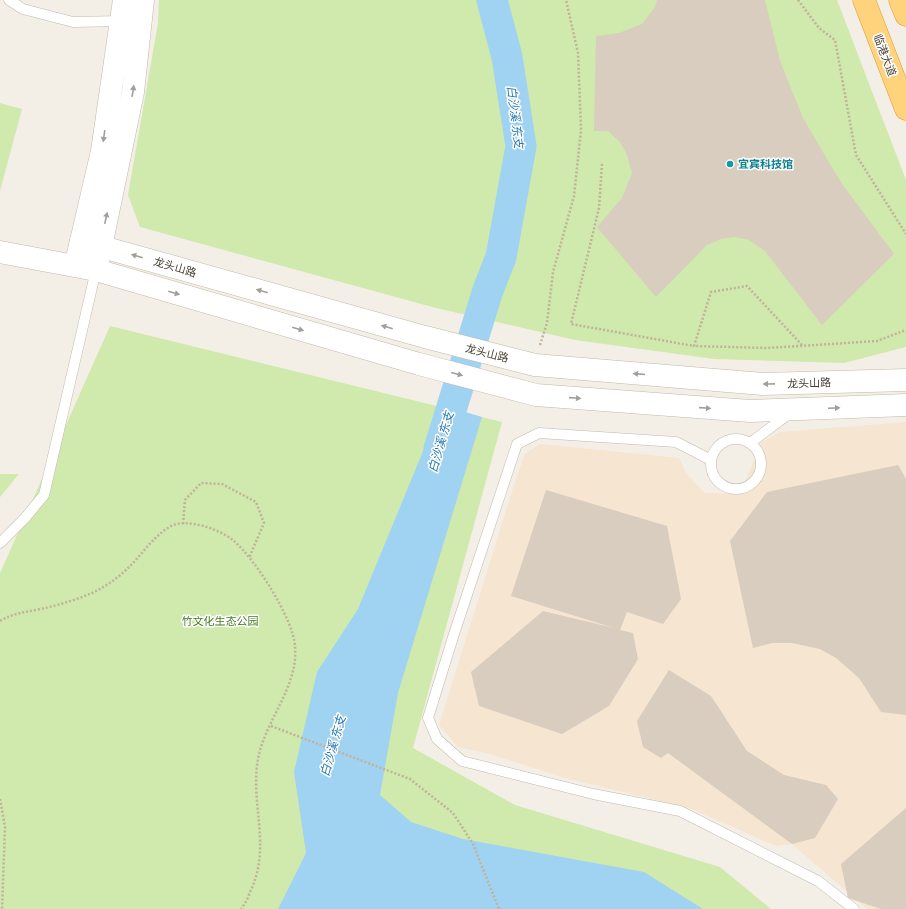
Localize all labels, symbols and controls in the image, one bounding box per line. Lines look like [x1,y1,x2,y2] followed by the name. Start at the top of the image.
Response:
[871,32,899,78] street label: 临港大道
[130,85,136,97] one-way arrow
[504,85,527,151] water label: 白沙溪 东支
[101,129,107,142] one-way arrow
[738,157,793,171] place label: 宜宾科技馆
[725,159,735,169] marker: 宜宾科技馆
[104,212,110,224] one-way arrow
[131,253,143,259] one-way arrow
[152,254,198,280] street label: 龙头山路
[256,288,268,294] one-way arrow
[168,290,180,296] one-way arrow
[381,323,393,329] one-way arrow
[293,326,305,332] one-way arrow
[464,341,510,365] street label: 龙头山路
[451,371,463,377] one-way arrow
[633,371,645,377] one-way arrow
[787,375,831,391] street label: 龙头山路
[763,380,775,387] one-way arrow
[569,394,581,401] one-way arrow
[699,404,711,411] one-way arrow
[828,405,841,411] one-way arrow
[425,408,457,474] water label: 白沙溪 东支
[182,614,259,628] park label: 竹文化生态公园
[317,712,349,778] water label: 白沙溪 东支

